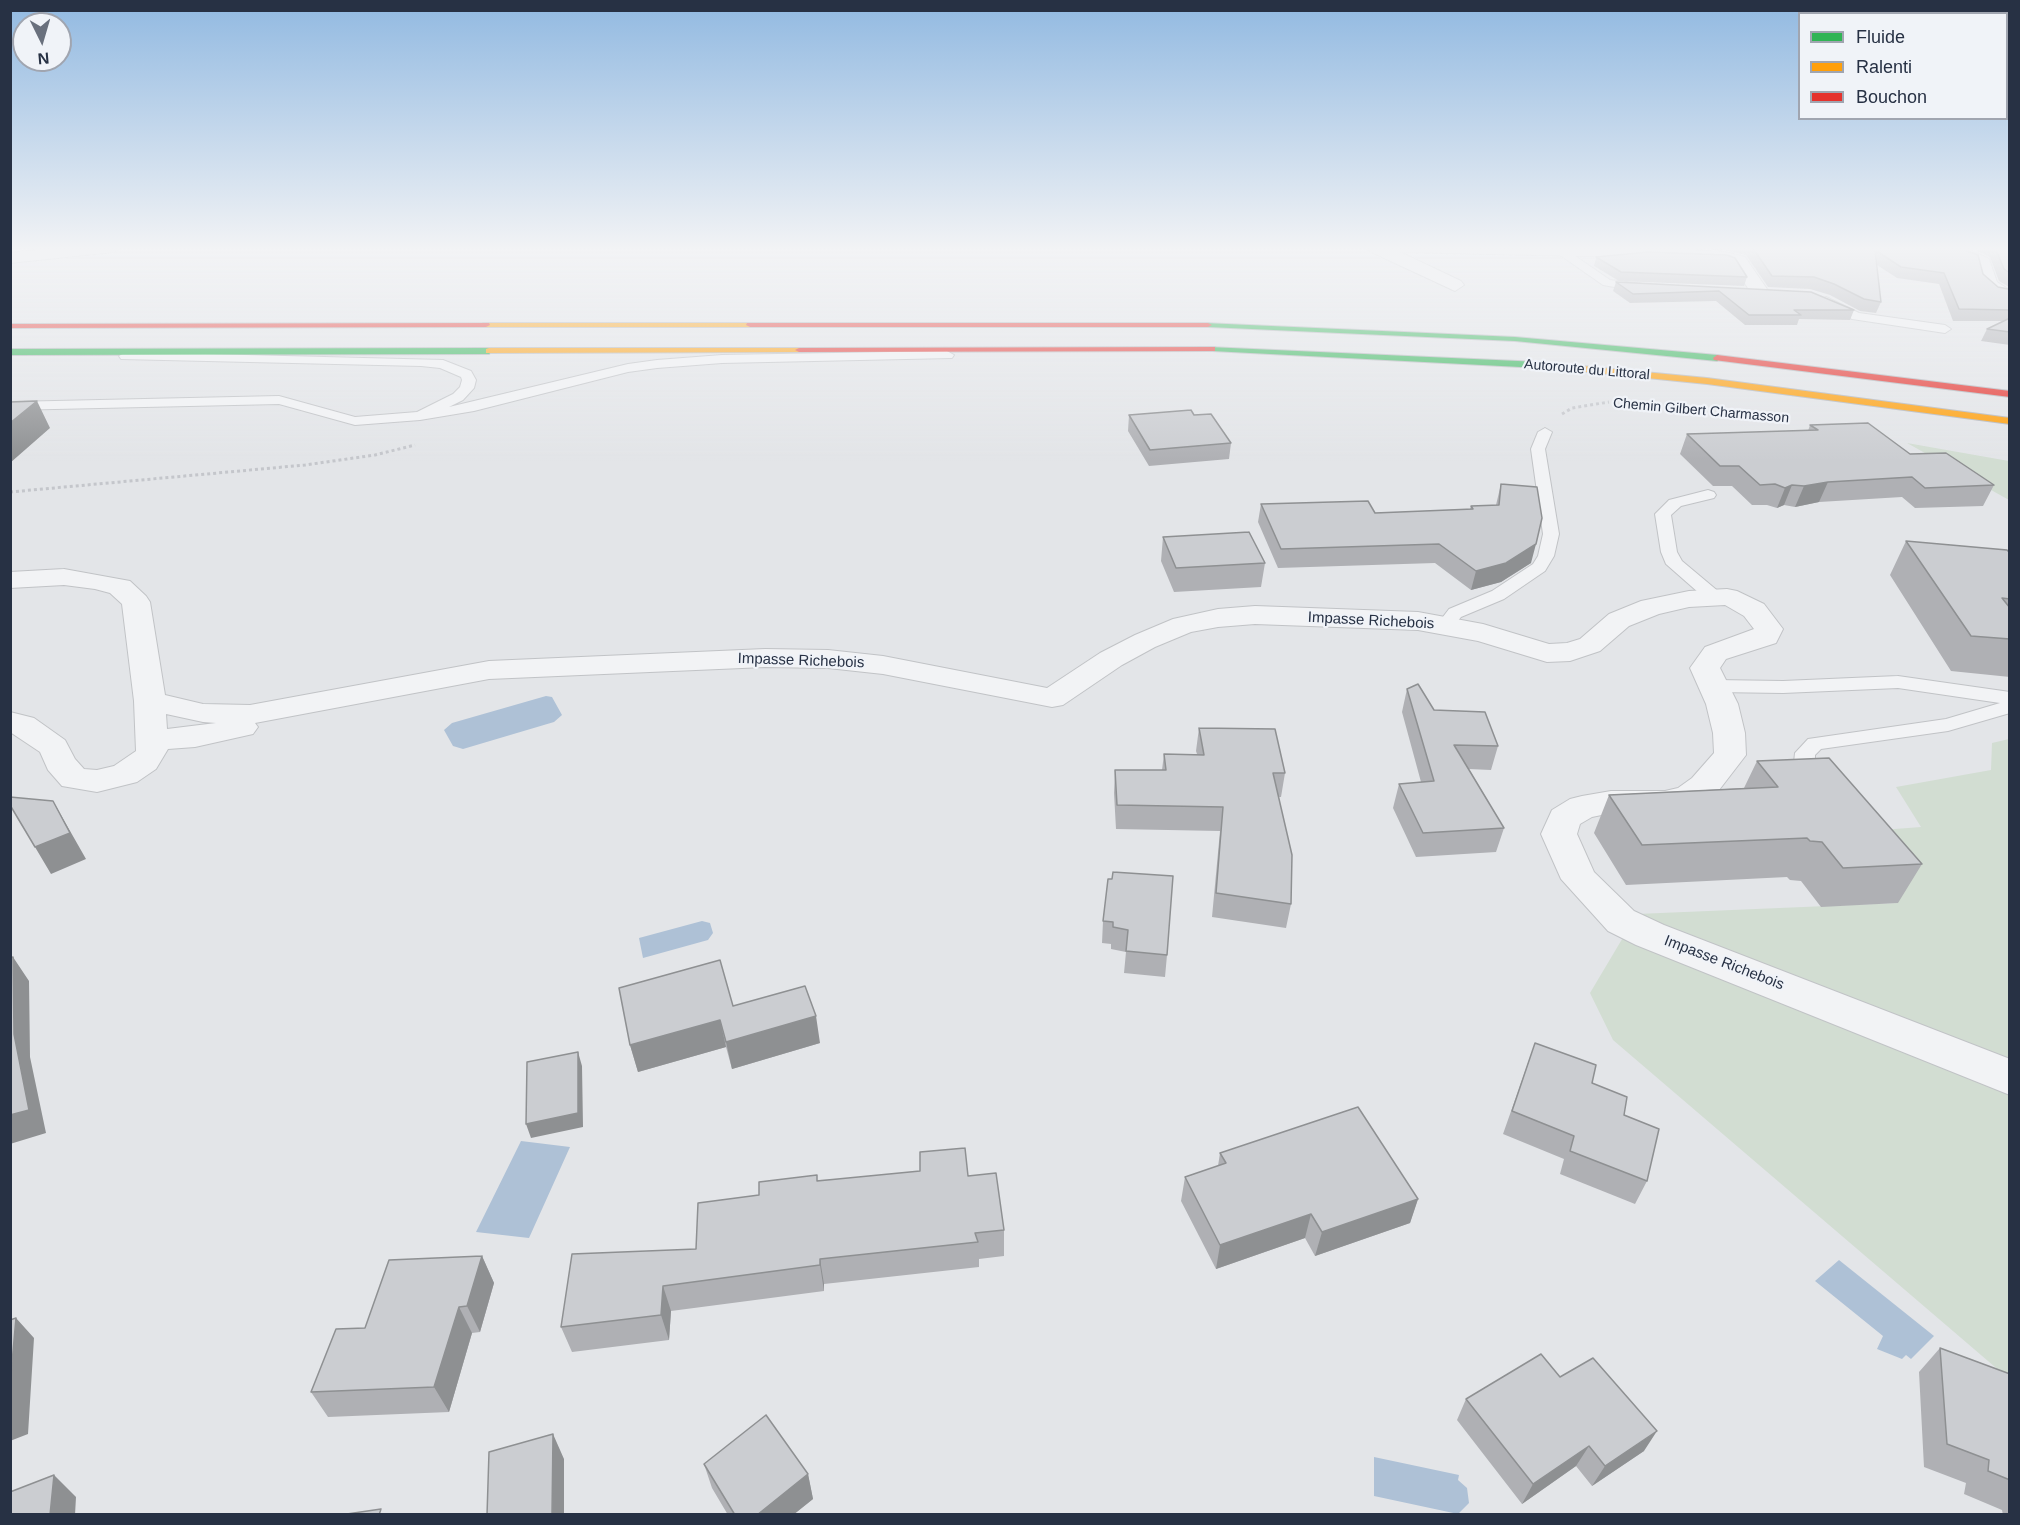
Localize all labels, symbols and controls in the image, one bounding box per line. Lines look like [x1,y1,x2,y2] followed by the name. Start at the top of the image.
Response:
[12,12,72,72] north arrow
[1798,12,2008,120] legend
[1856,27,1905,47] text: Fluide
[37,49,50,67] text: N
[1856,57,1912,77] text: Ralenti
[1856,87,1927,107] text: Bouchon
[1523,356,1651,384] street label: Autoroute du Littoral
[1612,395,1790,427] street label: Chemin Gilbert Charmasson
[1307,609,1435,633] street label: Impasse Richebois
[737,650,865,672] street label: Impasse Richebois
[1662,932,1786,994] street label: Impasse Richebois

